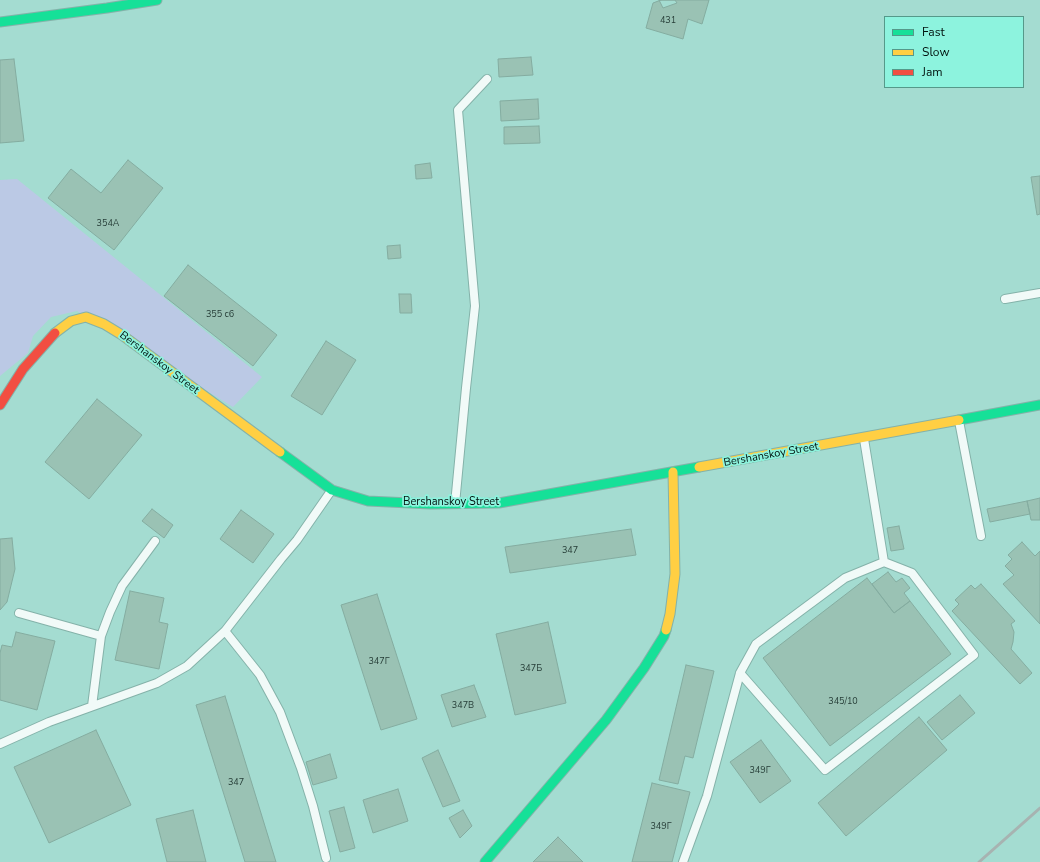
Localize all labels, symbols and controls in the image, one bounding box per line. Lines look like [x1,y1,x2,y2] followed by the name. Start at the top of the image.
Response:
[660,16,676,26] house number: 431
[884,16,1024,88] legend
[922,24,945,40] text: Fast
[922,44,950,60] text: Slow
[922,64,943,80] text: Jam
[97,219,119,229] house number: 354А
[206,310,234,320] house number: 355 с6
[117,329,201,397] street label: Bershanskoy Street
[723,440,819,470] street label: Bershanskoy Street
[403,495,499,509] street label: Bershanskoy Street
[562,546,578,556] house number: 347
[368,657,390,667] house number: 347Г
[520,664,542,674] house number: 347Б
[828,697,858,707] house number: 345/10
[452,701,474,711] house number: 347В
[749,766,771,776] house number: 349Г
[228,778,244,788] house number: 347
[650,822,672,832] house number: 349Г

